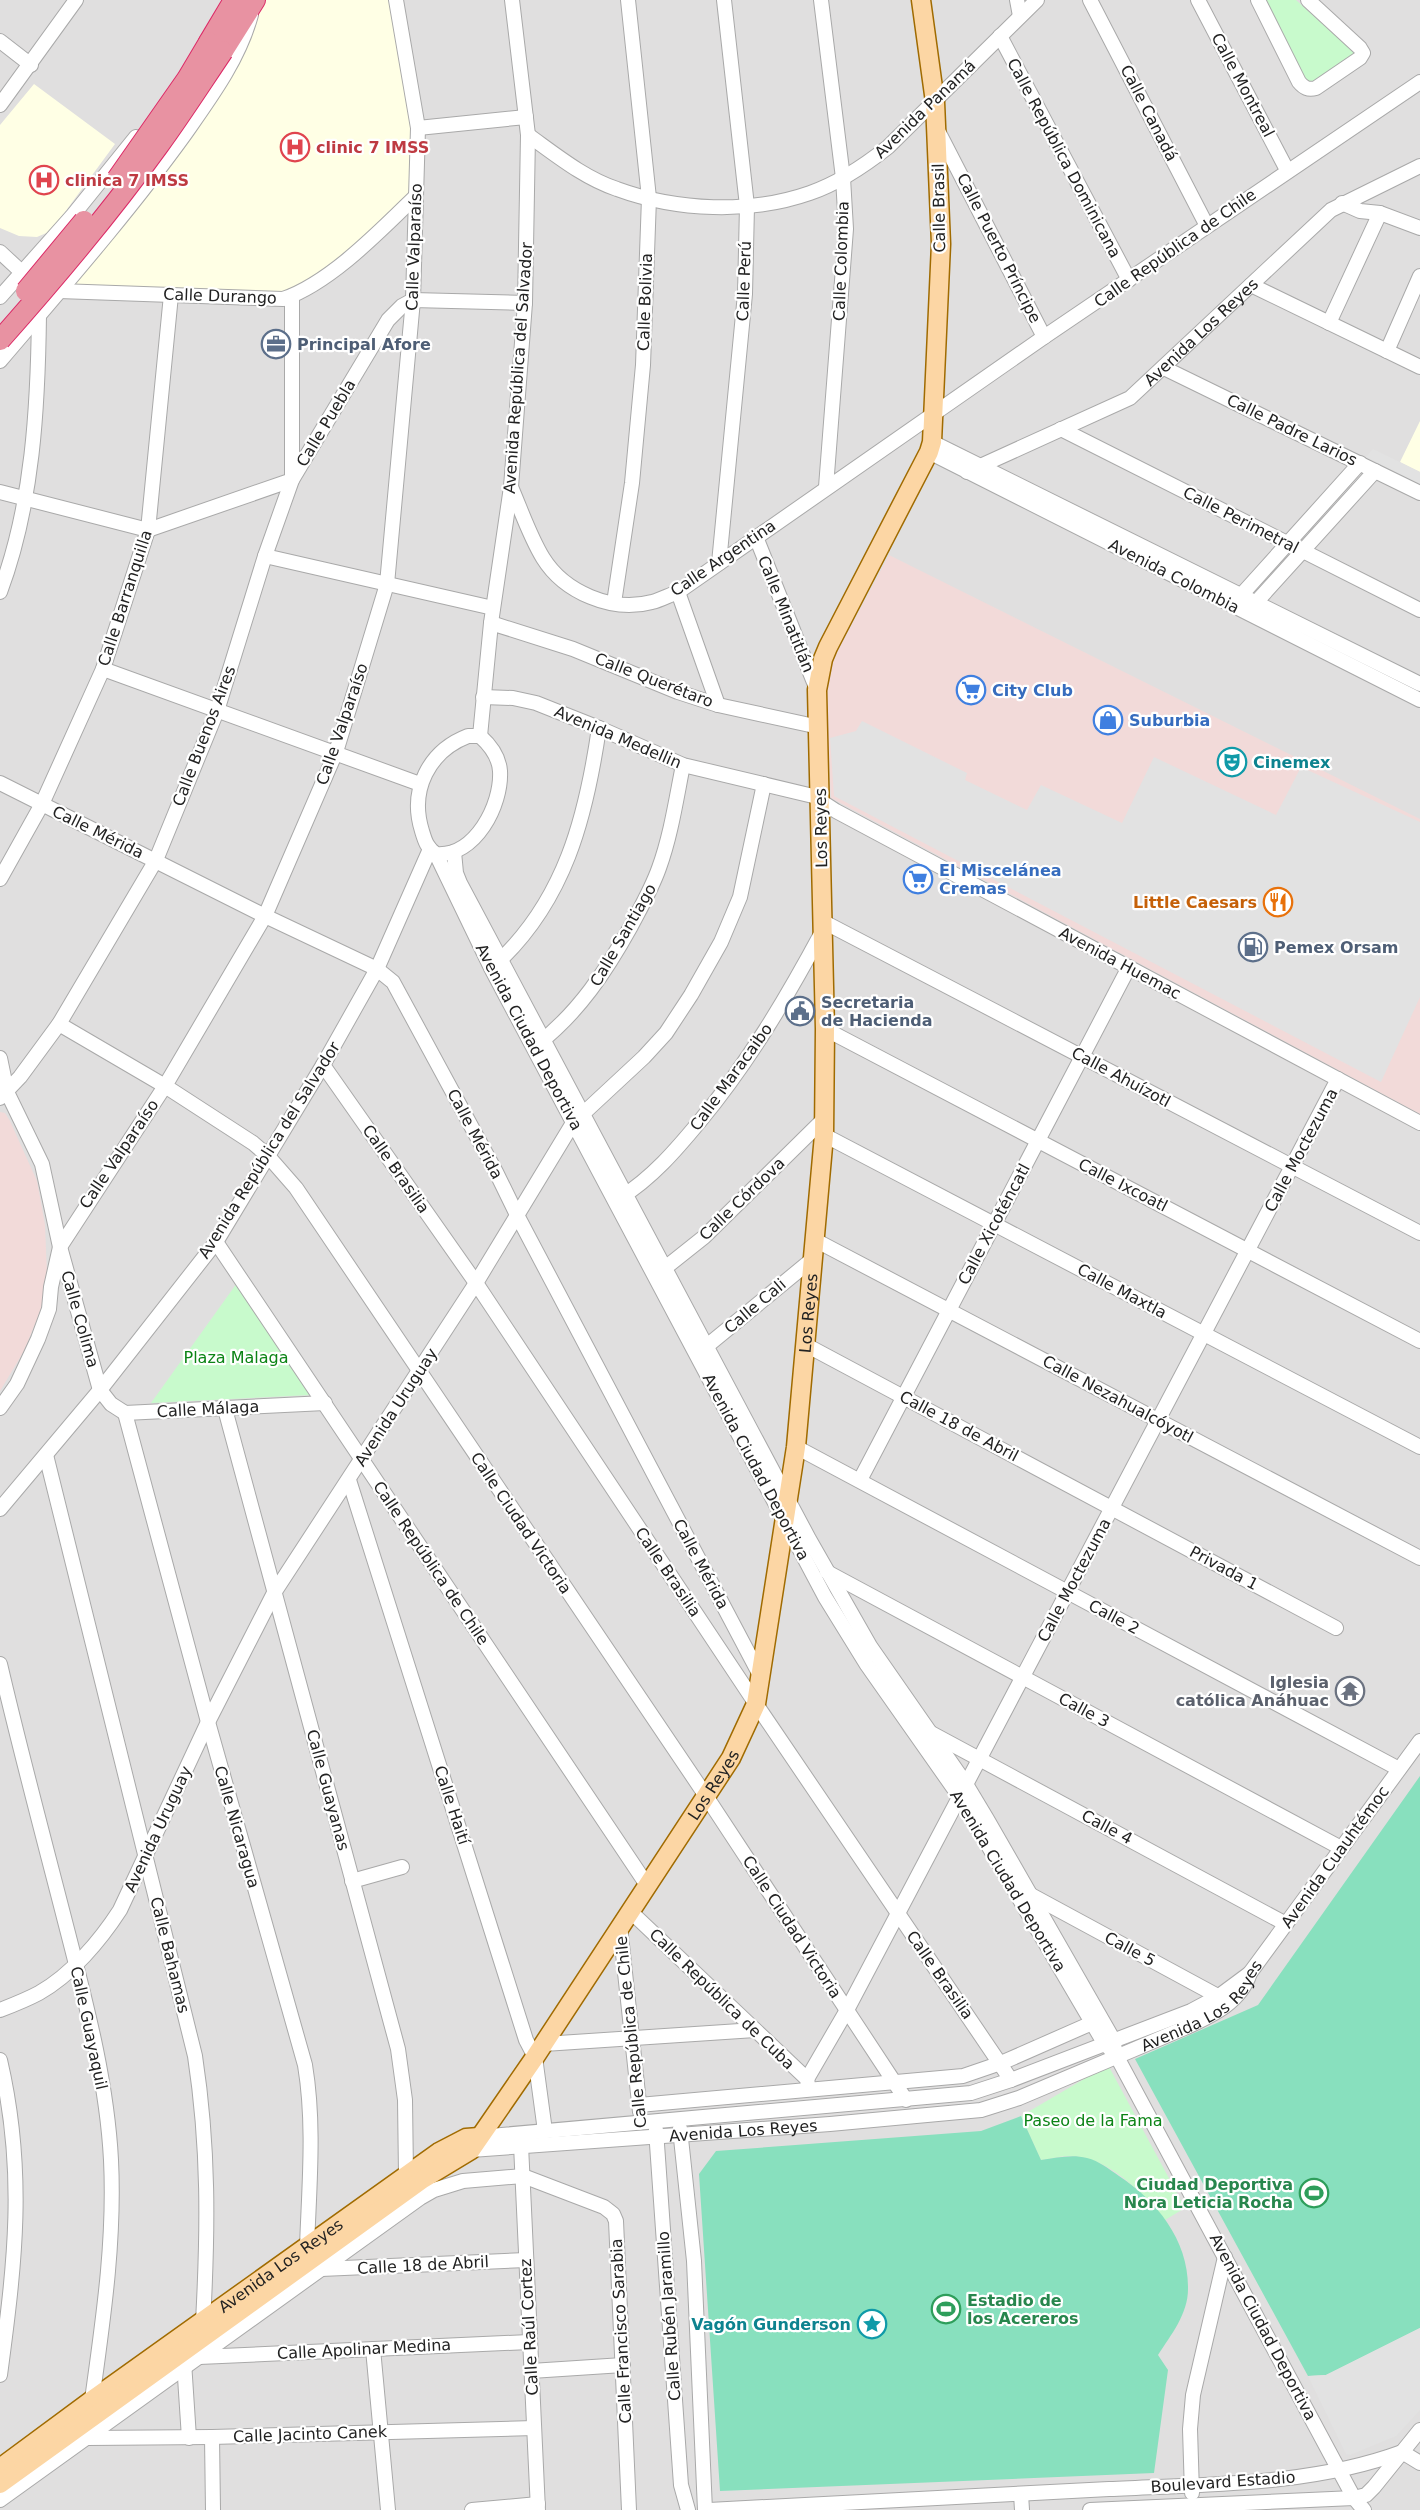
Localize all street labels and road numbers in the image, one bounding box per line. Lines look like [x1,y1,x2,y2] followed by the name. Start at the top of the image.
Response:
[1208,30,1278,140] street label: Calle Montreal
[1003,55,1125,261] street label: Calle República Dominicana
[871,56,979,162] street label: Avenida Panamá
[1117,62,1181,164] street label: Calle Canadá
[929,163,949,253] street label: Calle Brasil
[953,170,1045,326] street label: Calle Puerto Príncipe
[402,183,426,311] street label: Calle Valparaíso
[1090,185,1260,311] street label: Calle República de Chile
[829,201,853,321] street label: Calle Colombia
[733,240,755,322] street label: Calle Perú
[500,241,536,494] street label: Avenida República del Salvador
[634,253,656,351] street label: Calle Bolivia
[1140,274,1262,389] street label: Avenida Los Reyes
[163,285,277,307] street label: Calle Durango
[292,376,360,470] street label: Calle Puebla
[1224,390,1360,470] street label: Calle Padre Larios
[1180,483,1302,557] street label: Calle Perimetral
[667,516,779,600] street label: Calle Argentina
[94,528,156,668] street label: Calle Barranquilla
[1105,535,1243,617] street label: Avenida Colombia
[754,553,818,675] street label: Calle Minatitlán
[592,649,716,711] street label: Calle Querétaro
[312,661,372,787] street label: Calle Valparaíso
[168,663,240,809] street label: Calle Buenos Aires
[552,702,684,772] street label: Avenida Medellin
[811,788,831,868] street label: Los Reyes
[49,802,147,862] street label: Calle Mérida
[586,880,660,990] street label: Calle Santiago
[1056,923,1184,1003] street label: Avenida Huemac
[472,940,586,1134] street label: Avenida Ciudad Deportiva
[686,1020,776,1134] street label: Calle Maracaibo
[194,1038,344,1262] street label: Avenida República del Salvador
[1068,1043,1174,1111] street label: Calle Ahuízotl
[1260,1085,1342,1215] street label: Calle Moctezuma
[443,1086,507,1182] street label: Calle Mérida
[75,1096,163,1212] street label: Calle Valparaíso
[358,1121,434,1217] street label: Calle Brasilia
[695,1154,789,1244] street label: Calle Córdova
[1075,1154,1171,1216] street label: Calle Ixcoatl
[954,1160,1034,1288] street label: Calle Xicoténcatl
[1074,1260,1170,1322] street label: Calle Maxtla
[57,1268,103,1370] street label: Calle Colima
[795,1273,821,1354] street label: Los Reyes
[720,1275,790,1337] street label: Calle Cali
[351,1344,441,1470] street label: Avenida Uruguay
[1039,1351,1197,1447] street label: Calle Nezahualcóyotl
[699,1370,813,1564] street label: Avenida Ciudad Deportiva
[896,1387,1022,1465] street label: Calle 18 de Abril
[156,1397,260,1421] street label: Calle Málaga
[467,1449,575,1597] street label: Calle Ciudad Victoria
[369,1478,493,1648] street label: Calle República de Chile
[1033,1515,1115,1645] street label: Calle Moctezuma
[669,1516,733,1612] street label: Calle Mérida
[631,1524,705,1620] street label: Calle Brasilia
[1186,1542,1262,1594] street label: Privada 1
[1085,1596,1143,1638] street label: Calle 2
[1055,1689,1113,1731] street label: Calle 3
[303,1727,353,1853] street label: Calle Guayanas
[684,1747,743,1823] street label: Los Reyes
[120,1763,196,1895] street label: Avenida Uruguay
[430,1763,474,1847] street label: Calle Haití
[210,1764,264,1890] street label: Calle Nicaragua
[1277,1782,1393,1932] street label: Avenida Cuauhtémoc
[946,1787,1070,1975] street label: Avenida Ciudad Deportiva
[1078,1806,1136,1848] street label: Calle 4
[739,1852,845,2002] street label: Calle Ciudad Victoria
[146,1895,194,2015] street label: Calle Bahamas
[645,1925,799,2073] street label: Calle República de Cuba
[902,1927,978,2023] street label: Calle Brasilia
[1101,1928,1159,1970] street label: Calle 5
[611,1935,651,2129] street label: Calle República de Chile
[1138,1956,1266,2055] street label: Avenida Los Reyes
[67,1965,111,2091] street label: Calle Guayaquil
[668,2115,818,2145] street label: Avenida Los Reyes
[214,2214,346,2316] street label: Avenida Los Reyes
[654,2230,684,2402] street label: Calle Rubén Jaramillo
[1206,2230,1320,2424] street label: Avenida Ciudad Deportiva
[607,2238,635,2424] street label: Calle Francisco Sarabia
[357,2252,489,2278] street label: Calle 18 de Abril
[516,2258,542,2396] street label: Calle Raúl Cortez
[276,2335,452,2363] street label: Calle Apolinar Medina
[233,2422,388,2446] street label: Calle Jacinto Canek
[1150,2467,1296,2497] street label: Boulevard Estadio

